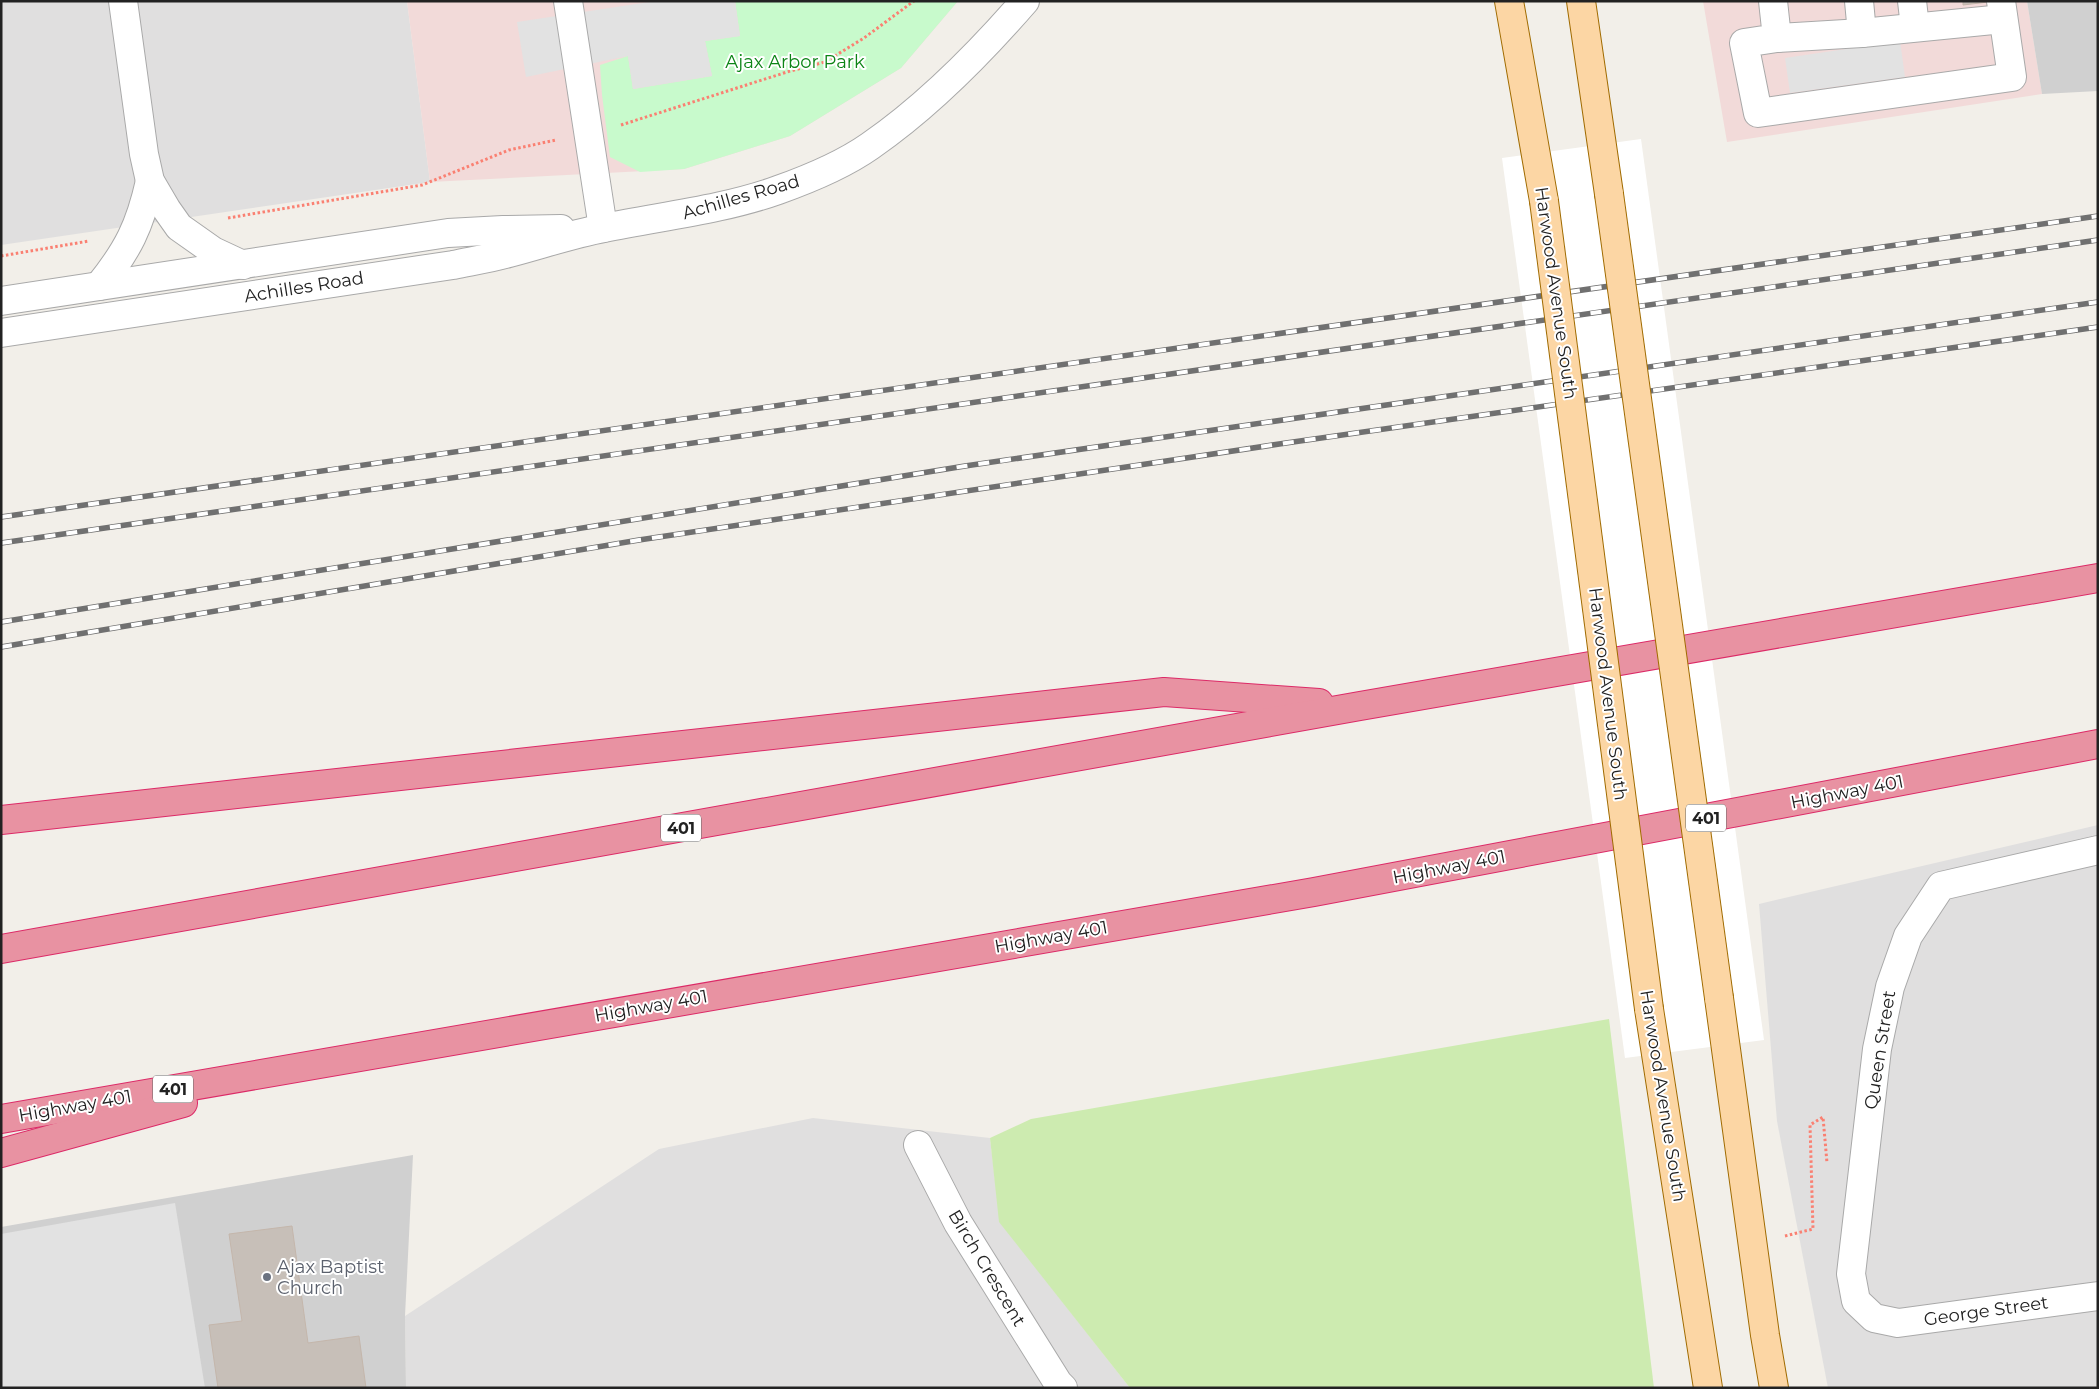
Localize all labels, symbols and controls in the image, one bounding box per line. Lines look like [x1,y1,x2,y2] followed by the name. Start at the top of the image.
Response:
[725,51,865,73] park label: Ajax Arbor Park
[680,170,802,224] street label: Achilles Road
[1530,185,1582,401] street label: Harwood Avenue South
[243,267,365,307] street label: Achilles Road
[1584,586,1632,802] street label: Harwood Avenue South
[1789,770,1905,814] street label: Highway 401
[1686,804,1726,831] road number: 401
[661,814,701,841] road number: 401
[1391,845,1507,889] street label: Highway 401
[993,916,1109,958] street label: Highway 401
[593,985,709,1027] street label: Highway 401
[1635,988,1691,1204] street label: Harwood Avenue South
[1860,989,1900,1111] street label: Queen Street
[153,1076,193,1102] road number: 401
[17,1085,133,1127] street label: Highway 401
[944,1206,1030,1330] street label: Birch Crescent
[277,1256,384,1299] place label: Ajax Baptist Church
[261,1271,273,1283] marker: Ajax Baptist Church
[1922,1291,2050,1331] street label: George Street

